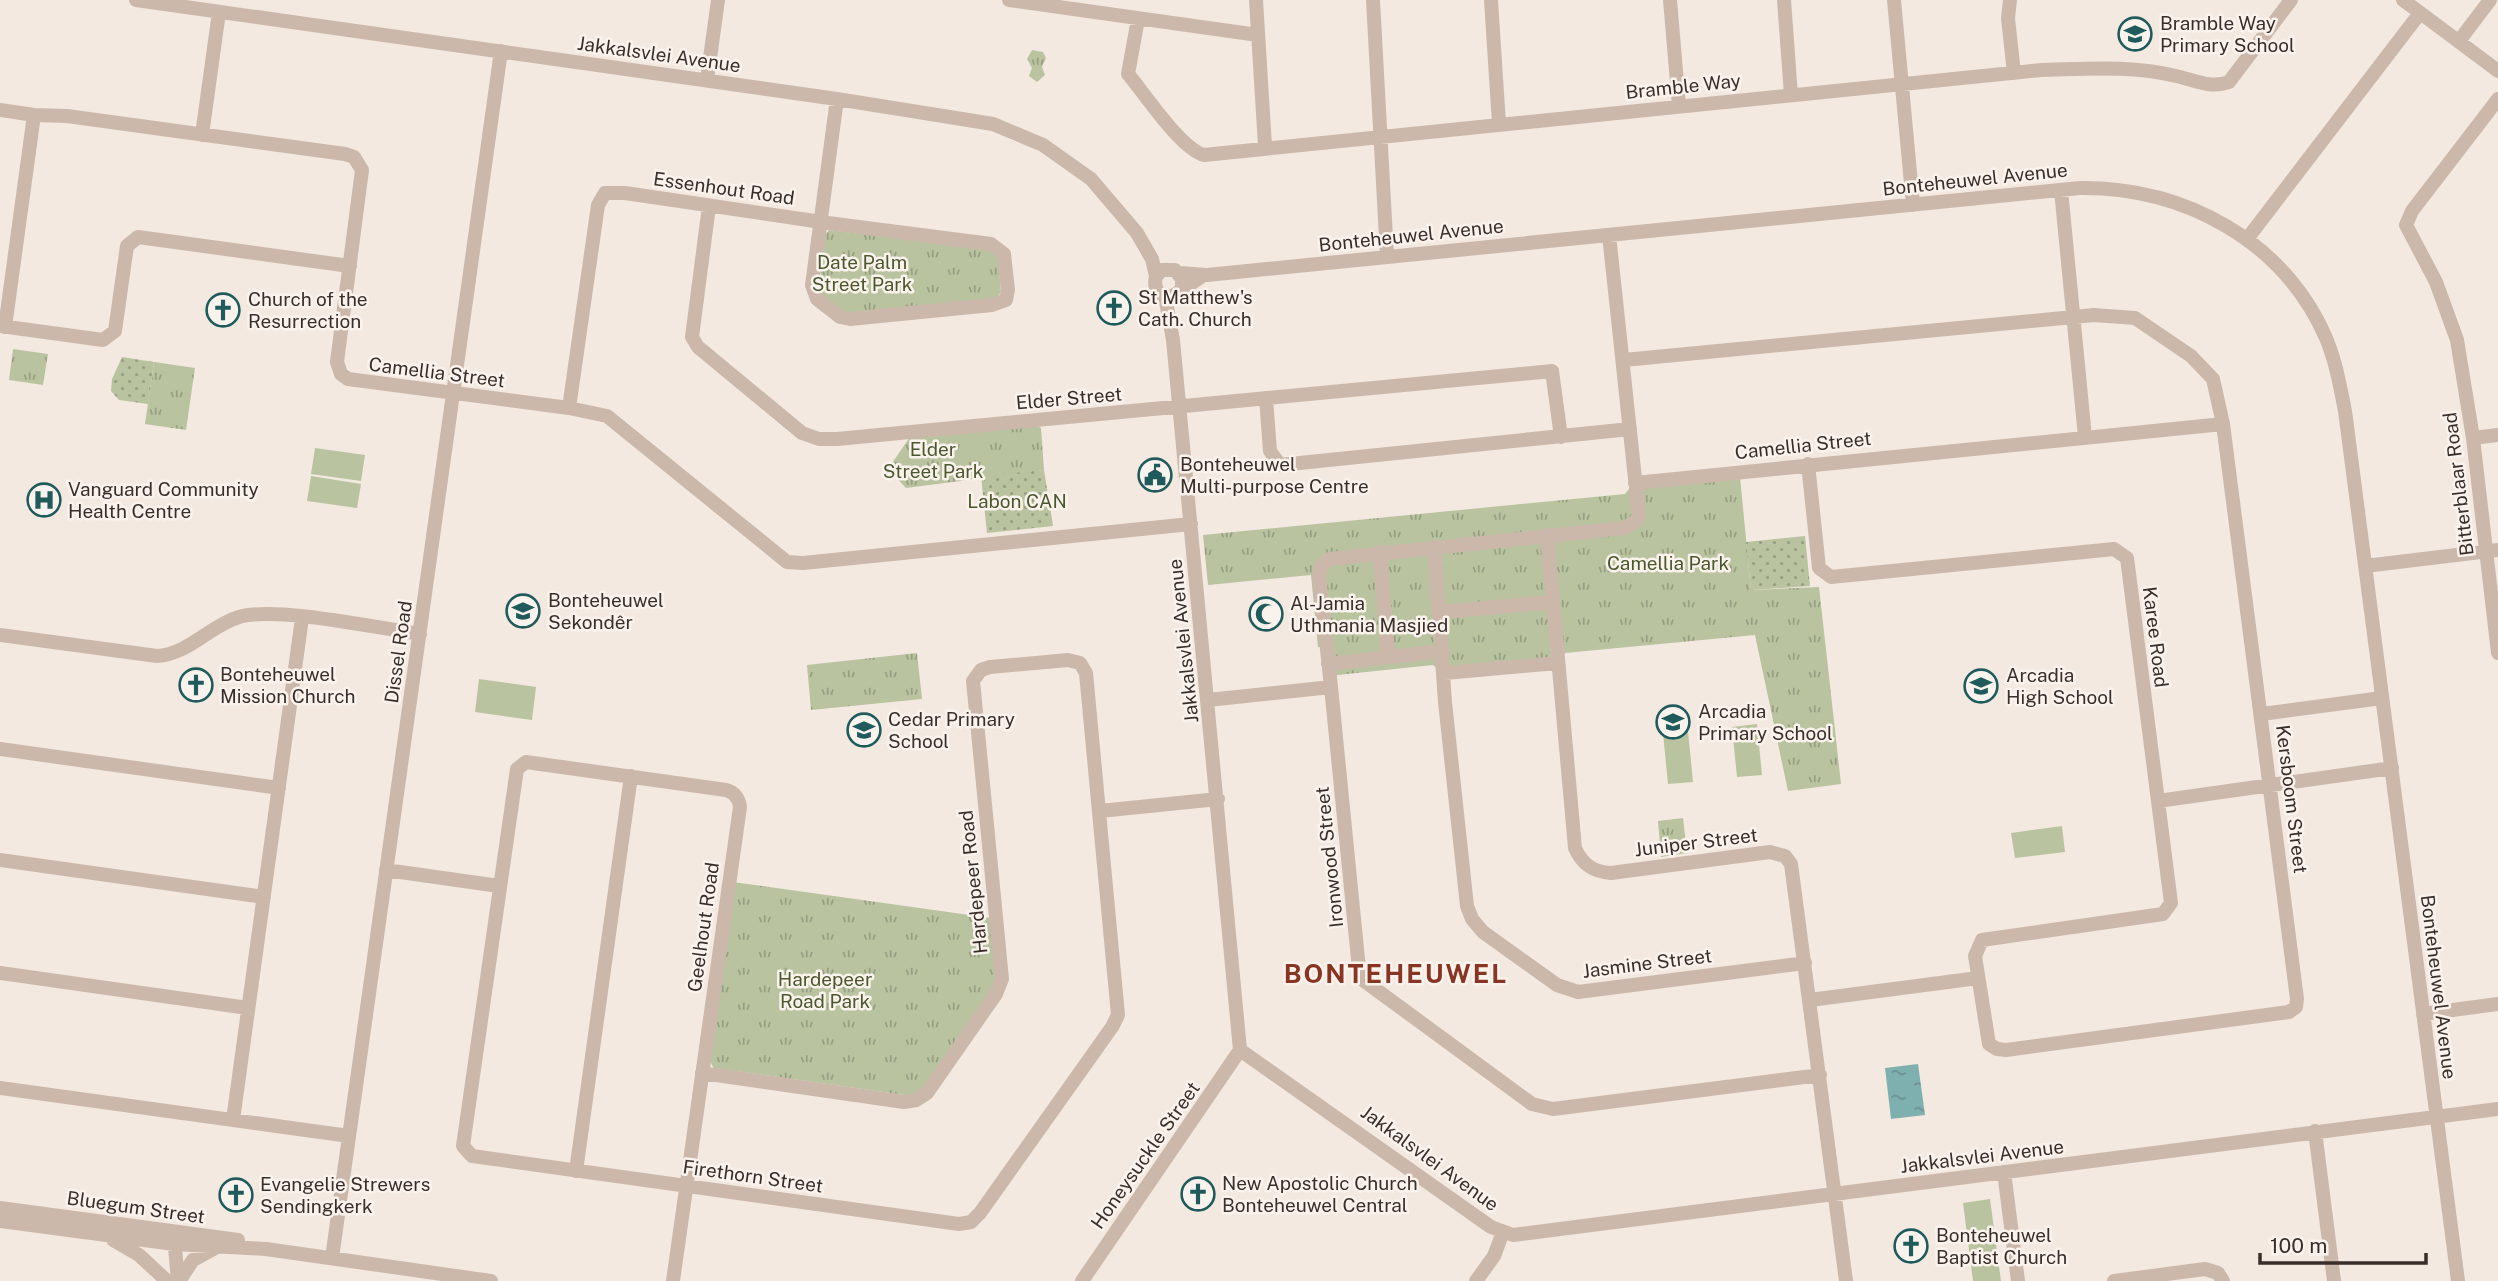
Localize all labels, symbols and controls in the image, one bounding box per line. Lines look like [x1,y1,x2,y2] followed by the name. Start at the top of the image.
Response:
[2160,12,2295,56] place label: Bramble Way Primary School
[2116,15,2154,53] school or university icon: Bramble Way Primary School
[576,32,742,76] street label: Jakkalsvlei Avenue
[1624,69,1742,103] street label: Bramble Way
[1881,158,2069,200] street label: Bonteheuwel Avenue
[652,167,796,209] street label: Essenhout Road
[1317,214,1505,256] street label: Bonteheuwel Avenue
[812,251,913,295] park label: Date Palm Street Park
[1138,286,1253,330] place label: St Matthew's Cath. Church
[248,288,368,332] place label: Church of the Resurrection
[1095,289,1133,327] church icon: St Matthew's Cath. Church
[204,291,242,329] church icon: Church of the Resurrection
[368,353,506,391] street label: Camellia Street
[1015,382,1123,414] street label: Elder Street
[2438,411,2478,557] street label: Bitterblaar Road
[1734,427,1872,463] street label: Camellia Street
[883,438,984,482] park label: Elder Street Park
[1180,453,1369,497] place label: Bonteheuwel Multi-purpose Centre
[1136,456,1174,494] public building icon: Bonteheuwel Multi-purpose Centre
[68,478,259,522] place label: Vanguard Community Health Centre
[25,481,63,519] hospital icon: Vanguard Community Health Centre
[967,490,1067,512] park label: Labon CAN
[1607,552,1729,574] park label: Camellia Park
[1163,558,1203,724] street label: Jakkalsvlei Avenue
[2139,585,2173,689] street label: Karee Road
[548,589,664,633] place label: Bonteheuwel Sekondêr
[504,592,542,630] school or university icon: Bonteheuwel Sekondêr
[1290,592,1448,636] place label: Al-Jamia Uthmania Masjied
[1247,595,1285,633] mosque icon: Al-Jamia Uthmania Masjied
[380,599,416,705] street label: Dissel Road
[220,663,355,707] place label: Bonteheuwel Mission Church
[2006,664,2114,708] place label: Arcadia High School
[177,666,215,704] church icon: Bonteheuwel Mission Church
[1962,667,2000,705] school or university icon: Arcadia High School
[1698,700,1833,744] place label: Arcadia Primary School
[1654,703,1692,741] school or university icon: Arcadia Primary School
[888,708,1015,752] place label: Cedar Primary School
[845,711,883,749] school or university icon: Cedar Primary School
[2272,723,2312,875] street label: Kersboom Street
[1311,785,1347,929] street label: Ironwood Street
[955,809,991,955] street label: Hardepeer Road
[1633,824,1759,860] street label: Juniper Street
[683,861,723,993] street label: Geelhout Road
[2417,893,2461,1081] street label: Bonteheuwel Avenue
[1581,944,1713,982] street label: Jasmine Street
[1284,958,1508,989] district label: BONTEHEUWEL
[778,968,872,1012] park label: Hardepeer Road Park
[1086,1077,1204,1233] street label: Honeysuckle Street
[1357,1101,1503,1215] street label: Jakkalsvlei Avenue
[1899,1135,2065,1177] street label: Jakkalsvlei Avenue
[682,1155,824,1197] street label: Firethorn Street
[1222,1172,1418,1216] place label: New Apostolic Church Bonteheuwel Central
[260,1173,430,1217] place label: Evangelie Strewers Sendingkerk
[1179,1175,1217,1213] church icon: New Apostolic Church Bonteheuwel Central
[217,1176,255,1214] church icon: Evangelie Strewers Sendingkerk
[66,1186,206,1228] street label: Bluegum Street
[2260,1222,2426,1266] scale bar
[1936,1224,2067,1268] place label: Bonteheuwel Baptist Church
[1892,1227,1930,1265] church icon: Bonteheuwel Baptist Church
[2270,1233,2327,1258] text: 100 m

